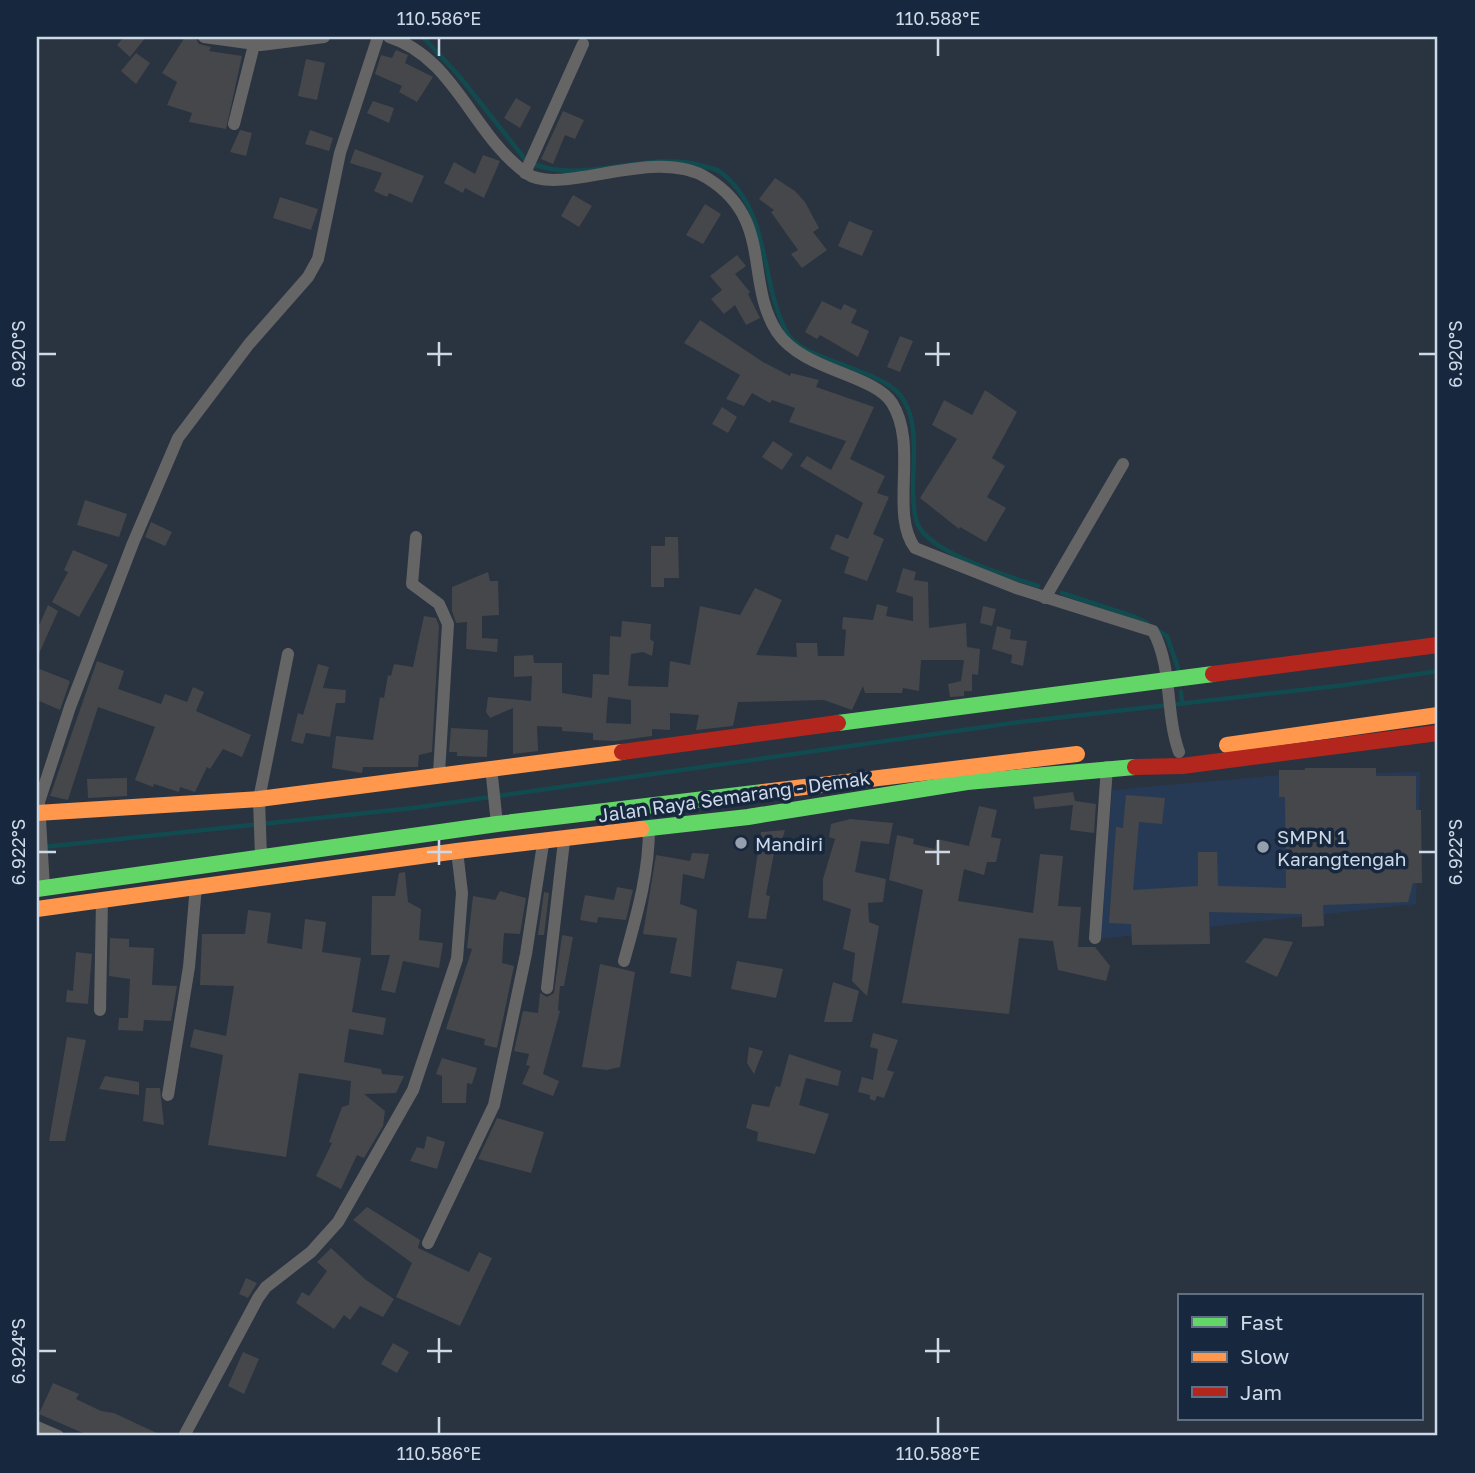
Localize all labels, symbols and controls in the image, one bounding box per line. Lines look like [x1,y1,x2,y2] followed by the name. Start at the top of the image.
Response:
[397,7,481,29] text: 110.586°E
[896,7,980,29] text: 110.588°E
[7,320,29,388] text: 6.920°S
[1444,320,1466,388] text: 6.920°S
[596,765,872,826] street label: Jalan Raya Semarang - Demak
[7,819,29,885] text: 6.922°S
[1444,819,1466,885] text: 6.922°S
[1277,825,1406,870] place label: SMPN 1 Karangtengah
[755,832,823,855] place label: Mandiri
[733,835,749,851] marker: Mandiri
[1255,839,1271,855] marker: SMPN 1 Karangtengah
[1178,1294,1422,1420] legend
[1240,1309,1283,1335] text: Fast
[7,1318,29,1384] text: 6.924°S
[1240,1343,1289,1369] text: Slow
[1240,1379,1282,1405] text: Jam
[397,1442,481,1464] text: 110.586°E
[896,1442,980,1464] text: 110.588°E

